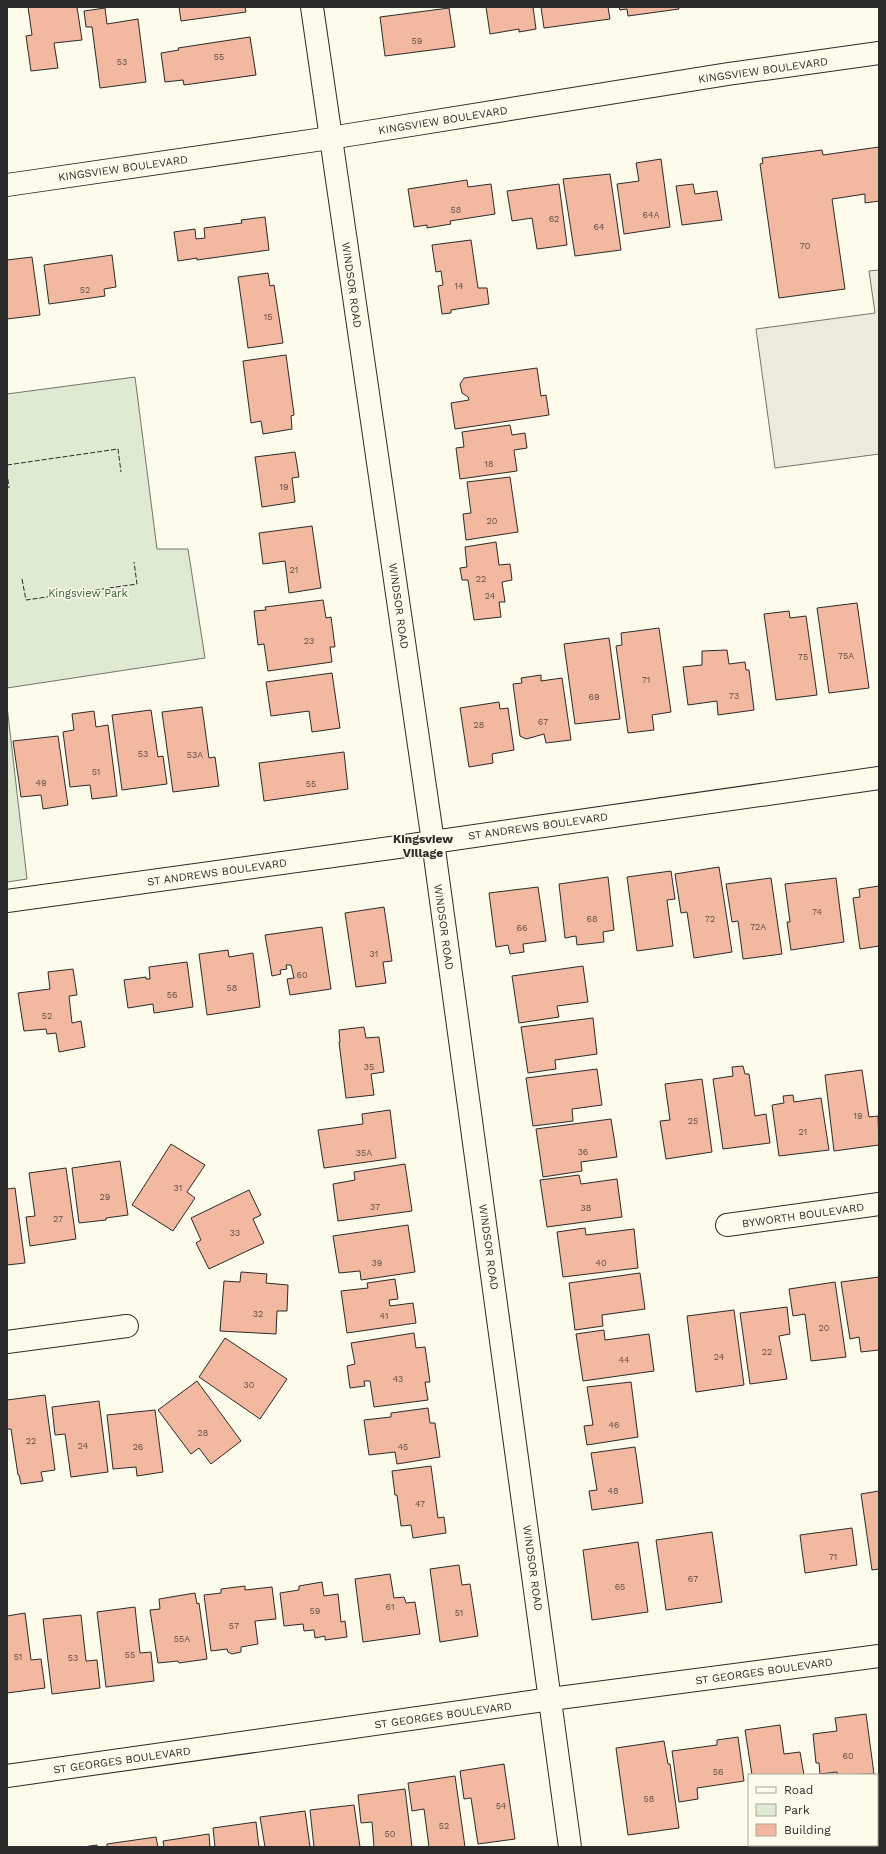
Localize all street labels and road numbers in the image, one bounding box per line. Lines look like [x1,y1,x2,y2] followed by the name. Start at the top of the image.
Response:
[697,55,829,86] street label: KINGSVIEW BOULEVARD
[378,104,509,137] street label: KINGSVIEW BOULEVARD
[57,153,189,184] street label: KINGSVIEW BOULEVARD
[339,241,364,329] street label: WINDSOR ROAD
[386,562,411,650] street label: WINDSOR ROAD
[467,810,609,843] street label: ST ANDREWS BOULEVARD
[146,856,288,889] street label: ST ANDREWS BOULEVARD
[431,883,456,971] street label: WINDSOR ROAD
[741,1200,865,1231] street label: BYWORTH BOULEVARD
[476,1203,501,1291] street label: WINDSOR ROAD
[520,1524,545,1612] street label: WINDSOR ROAD
[695,1655,834,1688] street label: ST GEORGES BOULEVARD
[374,1699,513,1732] street label: ST GEORGES BOULEVARD
[53,1744,192,1777] street label: ST GEORGES BOULEVARD

